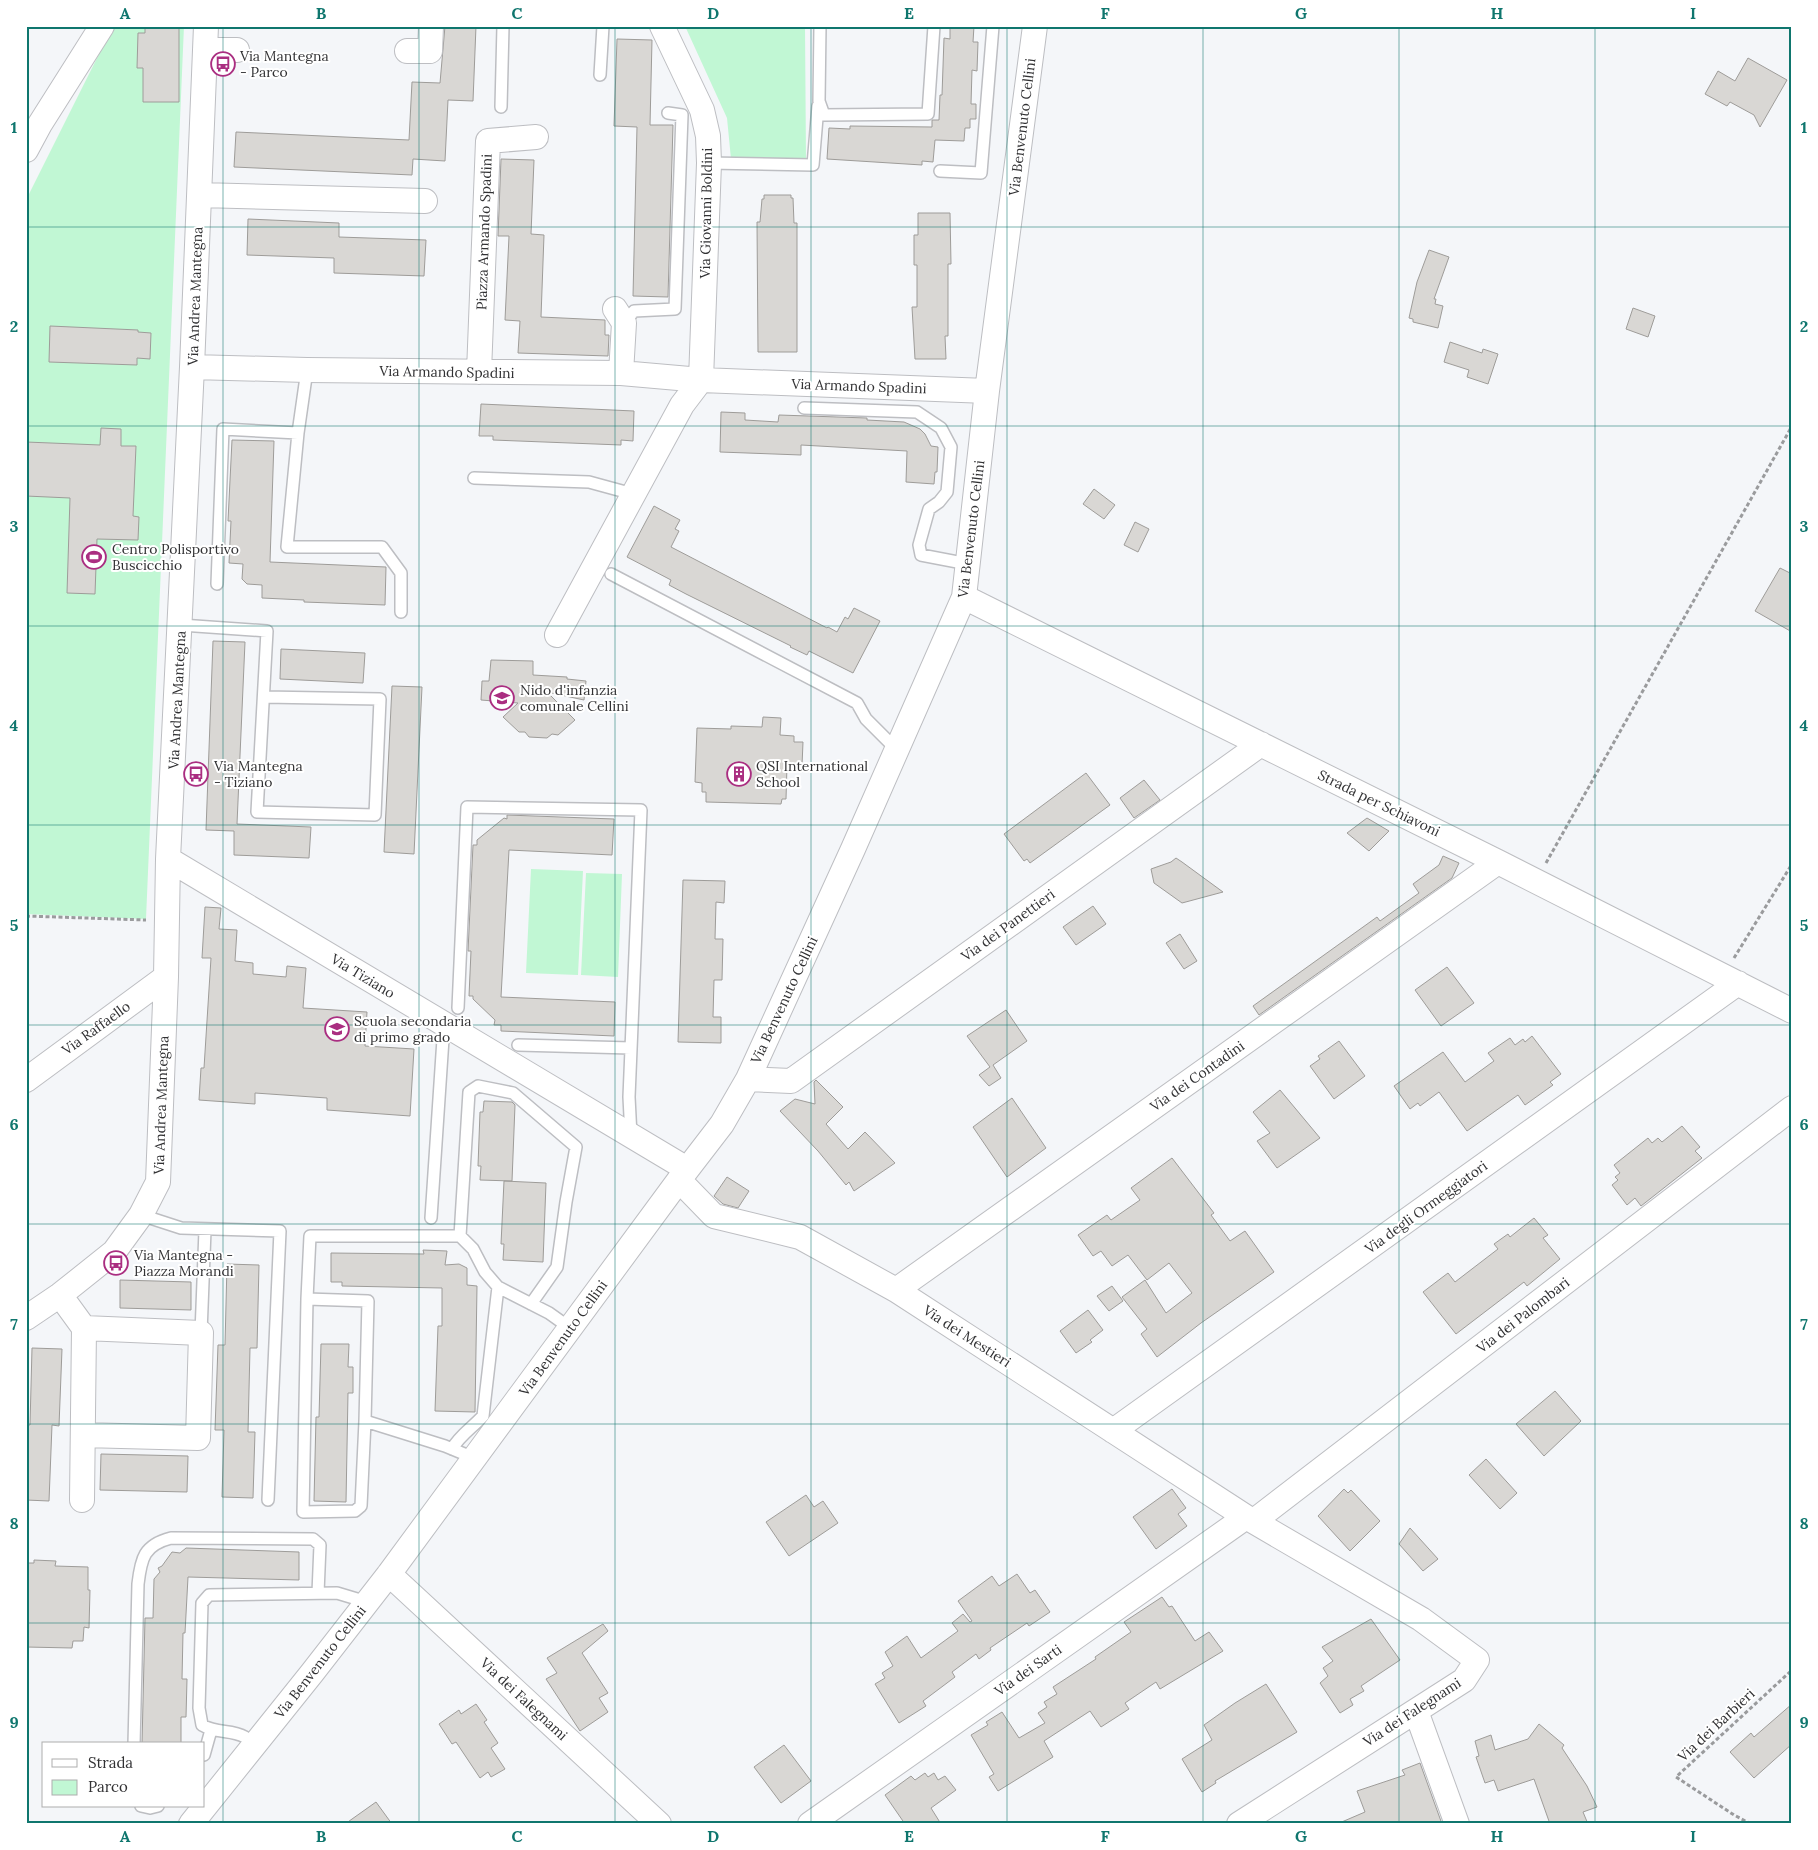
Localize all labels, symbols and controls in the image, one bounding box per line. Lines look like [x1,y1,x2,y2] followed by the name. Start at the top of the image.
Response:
[120,3,131,23] text: A
[316,3,327,23] text: B
[511,3,523,23] text: C
[707,3,719,23] text: D
[904,3,914,23] text: E
[1100,3,1110,23] text: F
[1295,3,1307,23] text: G
[1491,3,1504,23] text: H
[1690,3,1696,23] text: I
[239,47,329,81] place label: Via Mantegna - Parco
[210,51,236,77] bus stop icon: Via Mantegna - Parco
[1005,57,1039,198] street label: Via Benvenuto Cellini
[11,117,17,137] text: 1
[1801,117,1807,137] text: 1
[696,147,716,279] street label: Via Giovanni Boldini
[472,154,496,310] street label: Piazza Armando Spadini
[184,226,206,367] street label: Via Andrea Mantegna
[10,316,18,336] text: 2
[1800,316,1808,336] text: 2
[378,362,515,382] street label: Via Armando Spadini
[790,375,927,397] street label: Via Armando Spadini
[954,459,988,600] street label: Via Benvenuto Cellini
[10,516,19,536] text: 3
[1800,516,1809,536] text: 3
[112,540,239,574] place label: Centro Polisportivo Buscicchio
[81,544,107,570] sports icon: Centro Polisportivo Buscicchio
[164,630,190,771] street label: Via Andrea Mantegna
[520,681,629,715] place label: Nido d'infanzia comunale Cellini
[489,685,515,711] school or university icon: Nido d'infanzia comunale Cellini
[10,715,19,735] text: 4
[1800,715,1809,735] text: 4
[213,757,303,791] place label: Via Mantegna - Tiziano
[756,757,868,791] place label: QSI International School
[183,761,209,787] bus stop icon: Via Mantegna - Tiziano
[726,761,752,787] building icon: QSI International School
[1315,766,1443,840] street label: Strada per Schiavoni
[957,885,1058,966] street label: Via dei Panettieri
[10,915,19,935] text: 5
[1800,915,1809,935] text: 5
[746,933,821,1067] street label: Via Benvenuto Cellini
[327,949,398,1002] street label: Via Tiziano
[58,997,134,1059] street label: Via Raffaello
[354,1012,472,1046] place label: Scuola secondaria di primo grado
[324,1016,350,1042] school or university icon: Scuola secondaria di primo grado
[150,1035,172,1176] street label: Via Andrea Mantegna
[1146,1037,1248,1116] street label: Via dei Contadini
[9,1114,19,1134] text: 6
[1799,1114,1809,1134] text: 6
[1360,1156,1491,1258] street label: Via degli Ormeggiatori
[133,1246,234,1280] place label: Via Mantegna - Piazza Morandi
[103,1250,129,1276] bus stop icon: Via Mantegna - Piazza Morandi
[1472,1273,1573,1357] street label: Via dei Palombari
[514,1277,611,1400] street label: Via Benvenuto Cellini
[919,1300,1014,1371] street label: Via dei Mestieri
[10,1314,18,1334] text: 7
[1800,1314,1808,1334] text: 7
[9,1513,19,1533] text: 8
[1799,1513,1809,1533] text: 8
[270,1602,370,1723] street label: Via Benvenuto Cellini
[990,1640,1065,1700] street label: Via dei Sarti
[476,1653,572,1744] street label: Via dei Falegnami
[1359,1674,1464,1751] street label: Via dei Falegnami
[1673,1685,1758,1766] street label: Via dei Barbieri
[9,1712,19,1732] text: 9
[1799,1712,1809,1732] text: 9
[42,1742,205,1808] legend
[88,1753,133,1772] text: Strada
[88,1777,128,1796] text: Parco
[120,1826,131,1846] text: A
[316,1826,327,1846] text: B
[511,1826,523,1846] text: C
[707,1826,719,1846] text: D
[904,1826,914,1846] text: E
[1100,1826,1110,1846] text: F
[1295,1826,1307,1846] text: G
[1491,1826,1504,1846] text: H
[1690,1826,1696,1846] text: I

